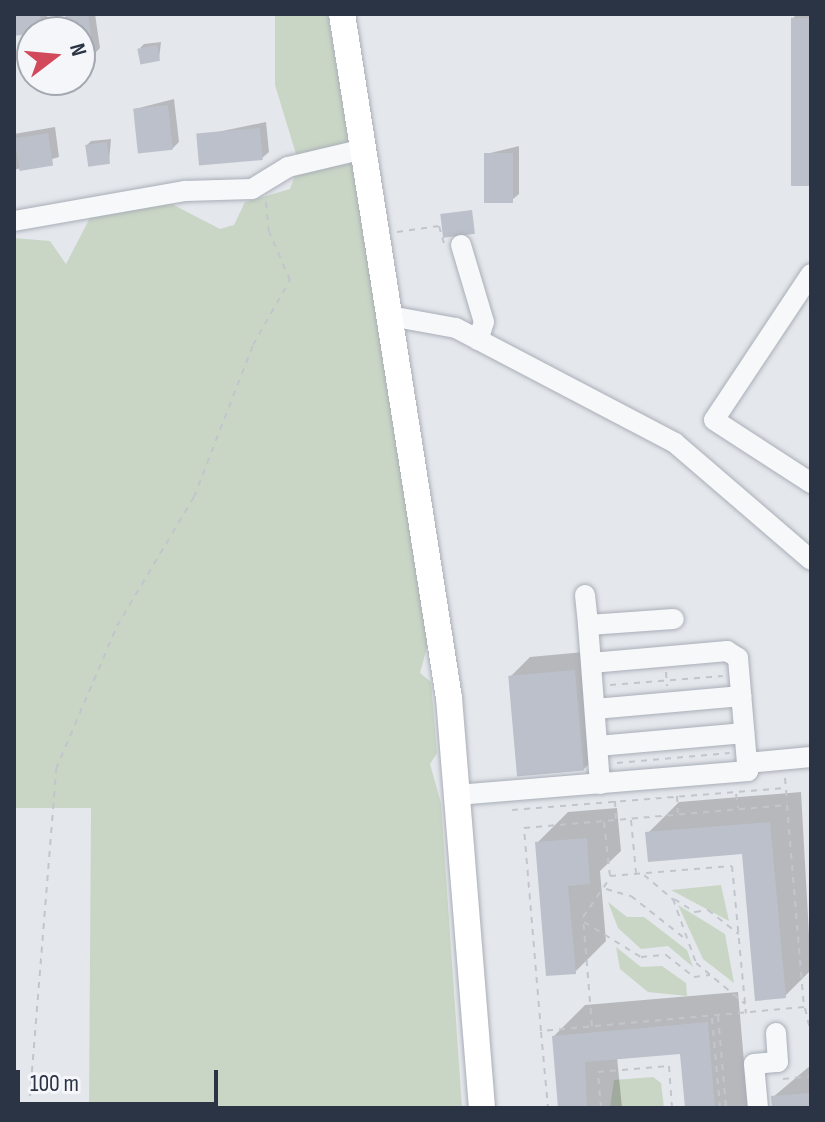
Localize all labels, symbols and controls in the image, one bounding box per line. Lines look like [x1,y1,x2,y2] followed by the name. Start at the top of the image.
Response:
[16,16,96,96] north arrow
[63,40,92,59] text: N
[20,1054,222,1104] scale bar
[30,1069,79,1098] text: 100 m

